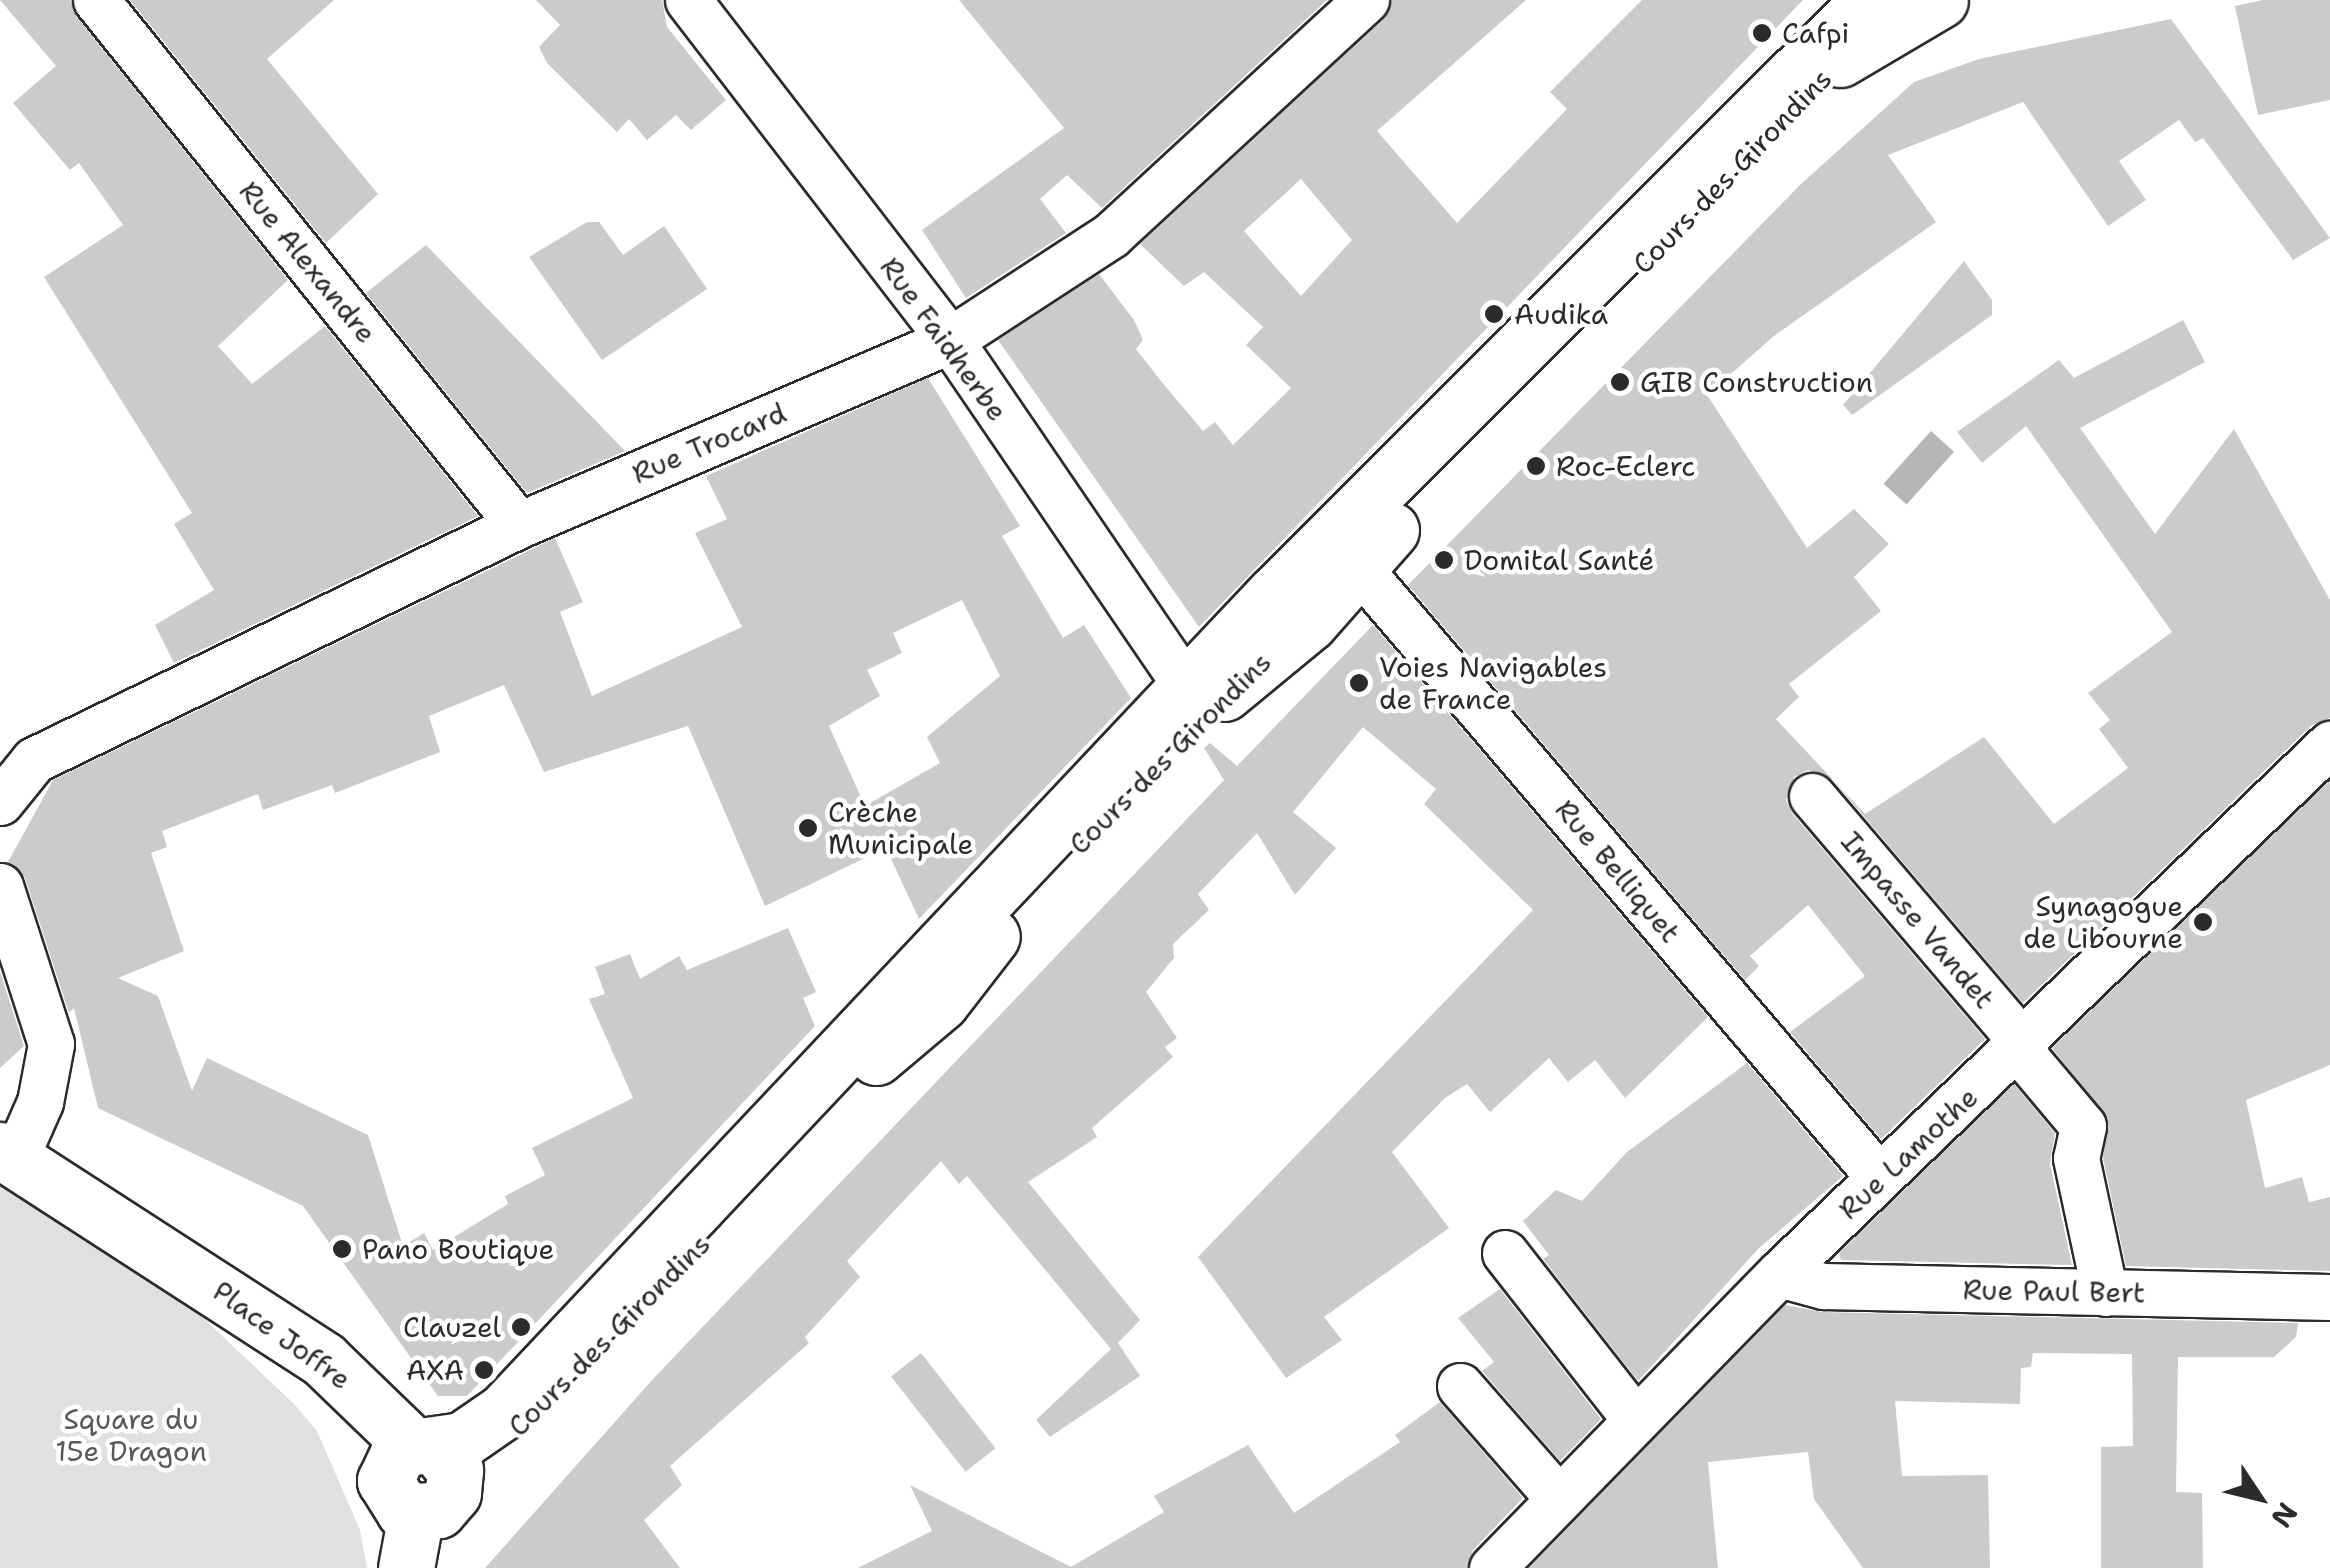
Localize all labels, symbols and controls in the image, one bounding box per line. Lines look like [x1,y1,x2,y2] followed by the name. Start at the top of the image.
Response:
[1782,16,1850,50] place label: Cafpi
[1751,22,1773,44] marker: Cafpi
[1626,62,1838,280] street label: Cours des Girondins
[233,174,383,350] street label: Rue Alexandre
[873,251,1015,427] street label: Rue Faidherbe
[1514,297,1608,331] place label: Audika
[1483,303,1505,325] marker: Audika
[1640,365,1873,399] place label: GIB Construction
[1609,371,1631,393] marker: GIB Construction
[627,396,791,490] street label: Rue Trocard
[1556,449,1695,483] place label: Roc-Eclerc
[1525,455,1547,477] marker: Roc-Eclerc
[1464,543,1654,577] place label: Domital Santé
[1433,549,1455,571] marker: Domital Santé
[1062,645,1278,861] street label: Cours des Girondins
[1379,650,1607,716] place label: Voies Navigables de France
[1348,672,1370,694] marker: Voies Navigables de France
[1549,793,1687,949] street label: Rue Belliquet
[828,795,973,861] place label: Crèche Municipale
[797,817,819,839] marker: Crèche Municipale
[1834,825,2002,1015] street label: Impasse Vandet
[2023,889,2183,955] place label: Synagogue de Libourne
[2192,911,2214,933] marker: Synagogue de Libourne
[1831,1080,1985,1226] street label: Rue Lamothe
[501,1227,717,1443] street label: Cours des Girondins
[362,1232,554,1266] place label: Pano Boutique
[331,1238,353,1260] marker: Pano Boutique
[1962,1273,2146,1309] street label: Rue Paul Bert
[207,1274,357,1396] street label: Place Joffre
[403,1310,501,1344] place label: Clauzel
[510,1316,532,1338] marker: Clauzel
[406,1353,464,1387] place label: AXA
[473,1359,495,1381] marker: AXA
[55,1402,207,1468] park label: Square du 15e Dragon
[2210,1448,2310,1548] north arrow
[2263,1495,2307,1535] text: N

